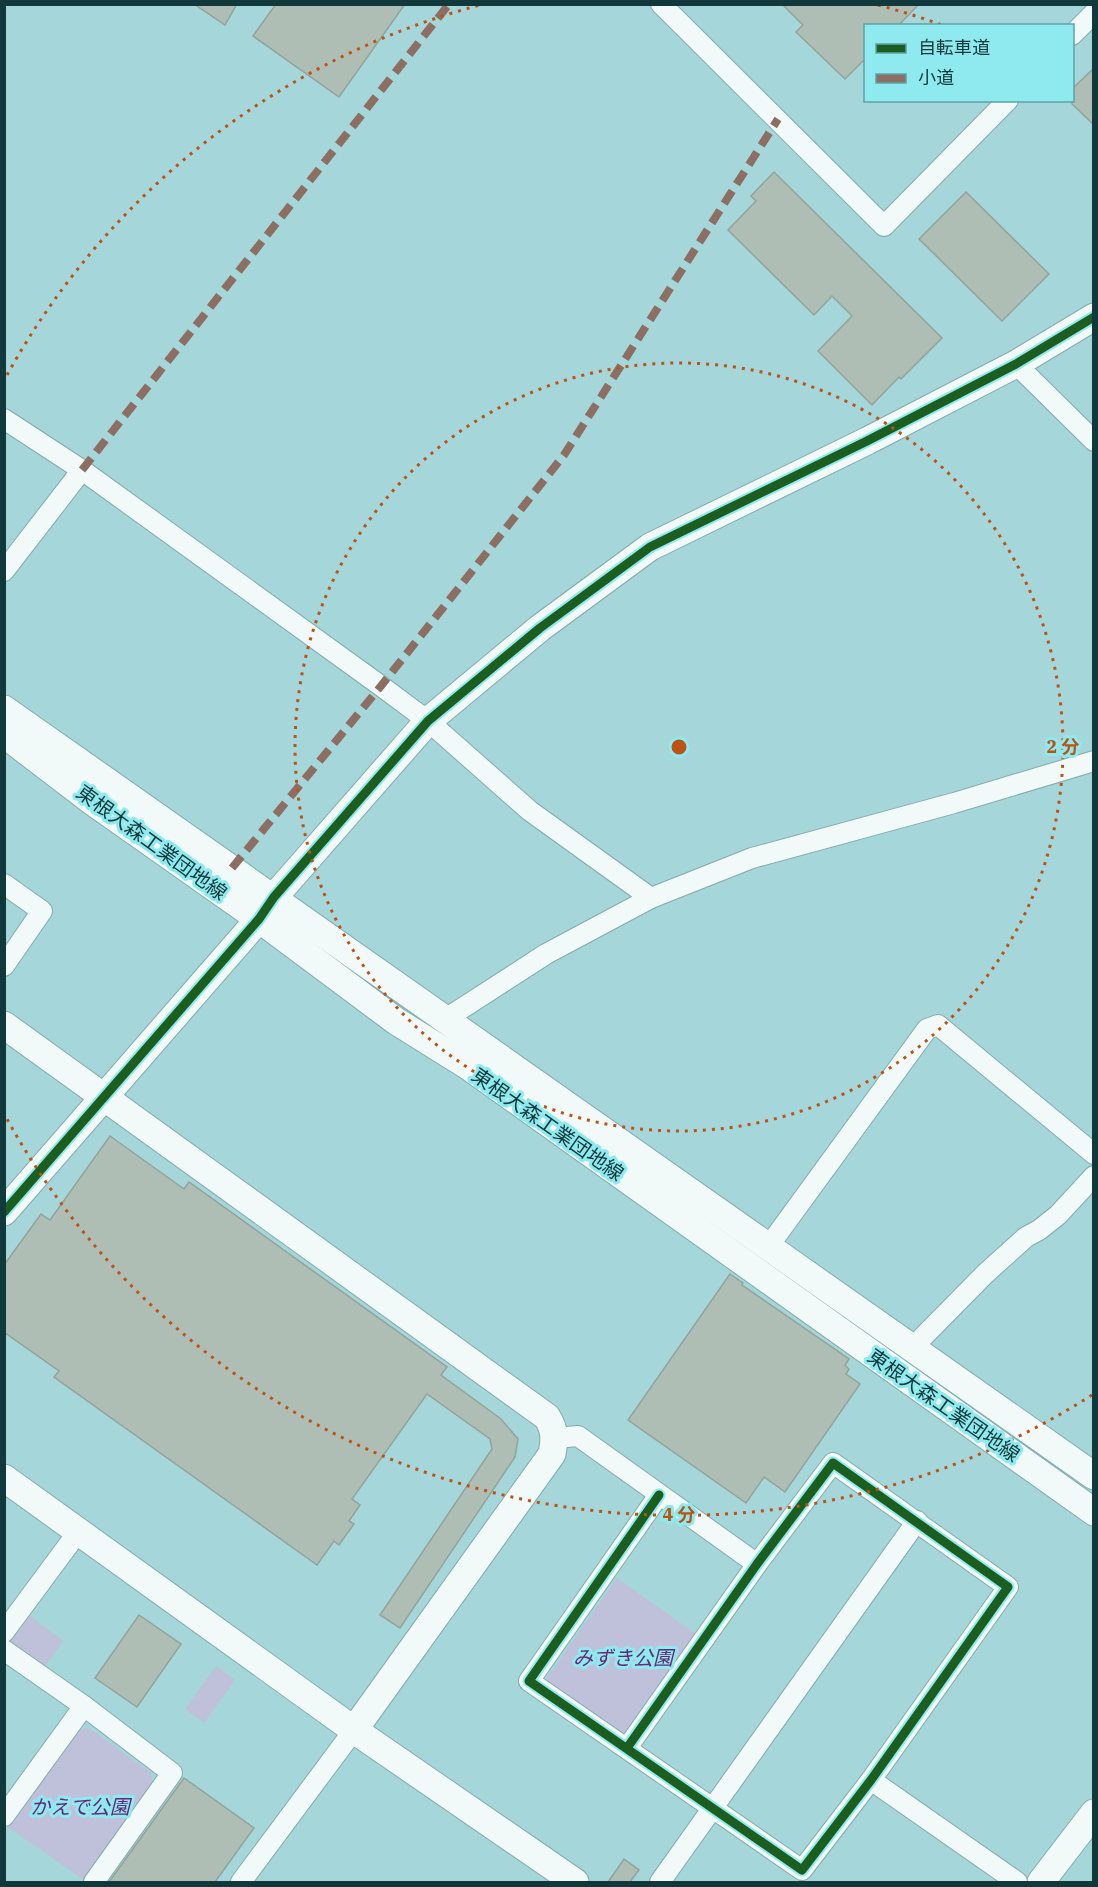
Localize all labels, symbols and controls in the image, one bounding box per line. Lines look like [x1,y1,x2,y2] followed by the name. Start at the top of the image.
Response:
[864,24,1074,102] legend
[918,36,990,59] text: 自転車道
[918,66,954,89] text: 小道
[1047,735,1079,758] text: 2 分
[669,737,689,757] centre of rings
[71,778,233,906] street label: 東根大森工業団地線
[467,1061,629,1187] street label: 東根大森工業団地線
[863,1342,1025,1468] street label: 東根大森工業団地線
[663,1503,695,1526] text: 4 分
[573,1644,676,1671] park label: みずき公園
[30,1793,133,1820] park label: かえで公園

